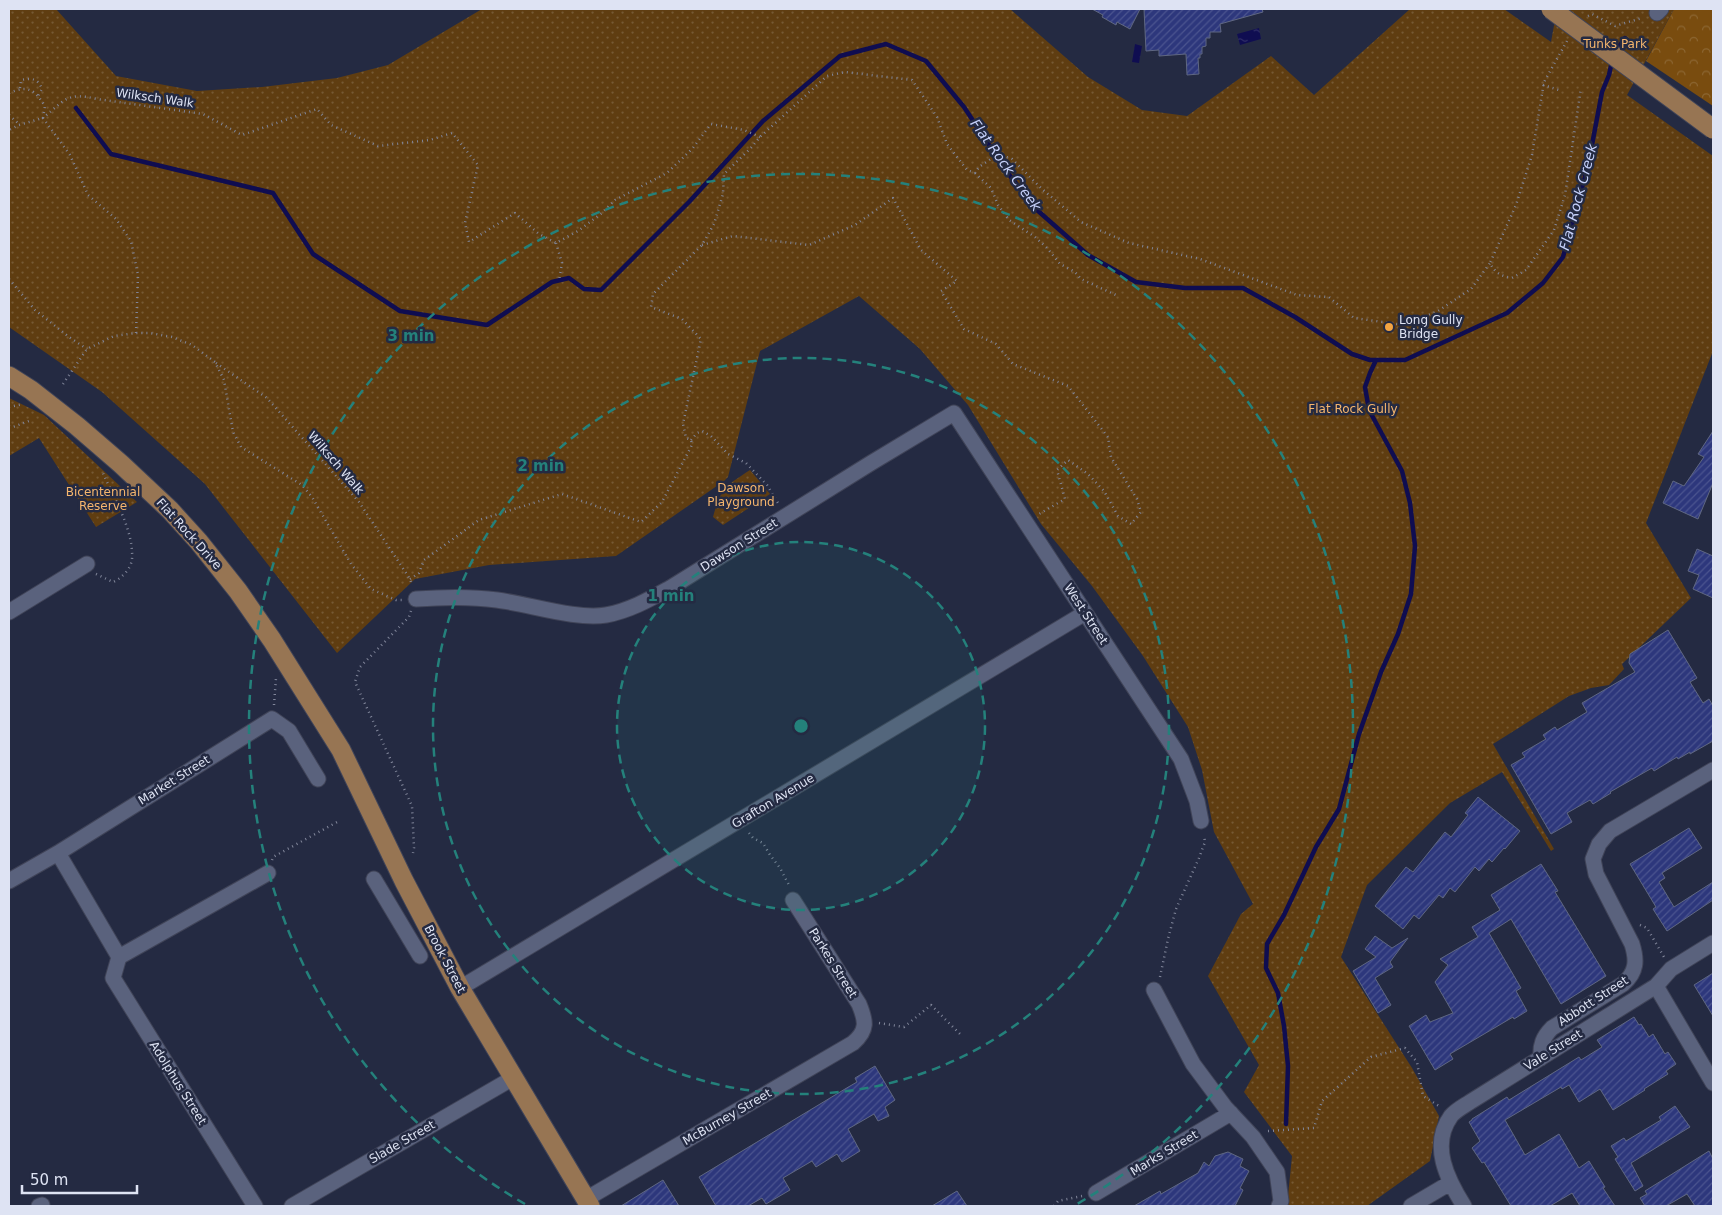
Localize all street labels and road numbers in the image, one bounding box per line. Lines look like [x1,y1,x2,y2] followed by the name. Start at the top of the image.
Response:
[115,86,195,110] street label: Wilksch Walk
[305,429,367,497] street label: Wilksch Walk
[153,496,225,572] street label: Flat Rock Drive
[698,516,780,574] street label: Dawson Street
[1061,581,1111,647] street label: West Street
[136,752,213,808] street label: Market Street
[729,771,817,831] street label: Grafton Avenue
[421,923,469,996] street label: Brook Street
[806,926,860,1001] street label: Parkes Street
[1555,973,1631,1029] street label: Abbott Street
[1521,1027,1585,1073] street label: Vale Street
[147,1039,209,1128] street label: Adolphus Street
[680,1086,774,1148] street label: McBurney Street
[367,1117,438,1166] street label: Slade Street
[1128,1127,1200,1179] street label: Marks Street

